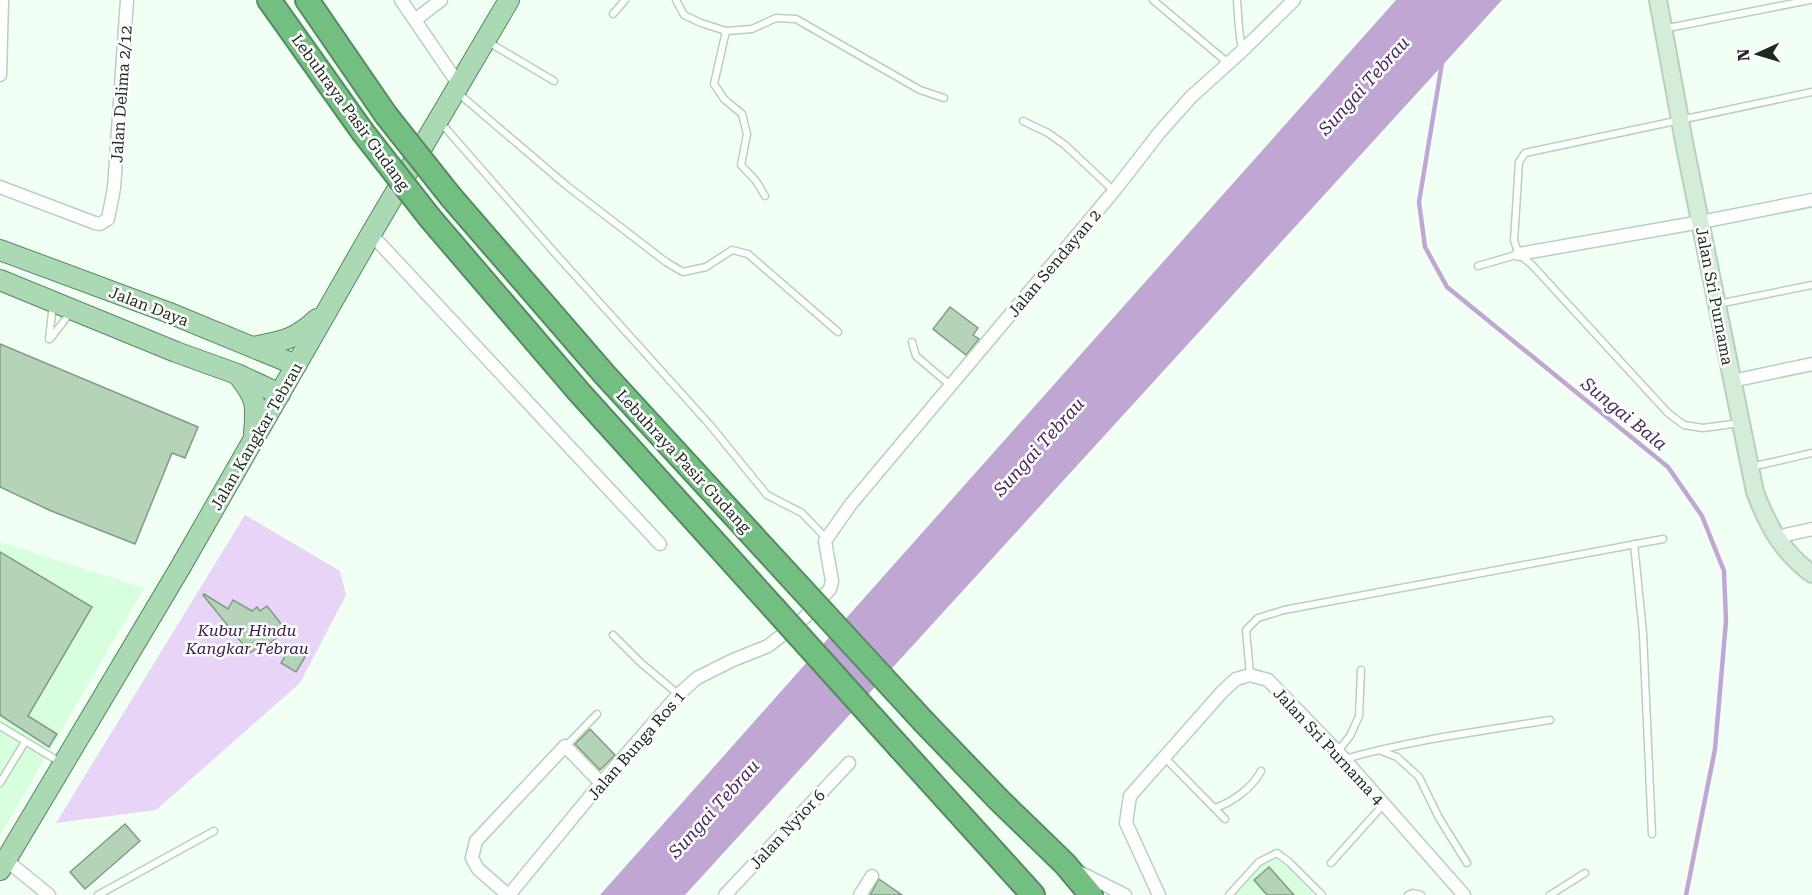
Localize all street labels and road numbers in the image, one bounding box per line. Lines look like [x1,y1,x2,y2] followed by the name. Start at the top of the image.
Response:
[107,25,136,163] street label: Jalan Delima 2/12
[287,30,414,195] street label: Lebuhraya Pasir Gudang
[1004,206,1105,321] street label: Jalan Sendayan 2
[1692,225,1737,367] street label: Jalan Sri Purnama
[106,283,192,330] street label: Jalan Daya
[206,359,306,513] street label: Jalan Kangkar Tebrau
[612,386,756,538] street label: Lebuhraya Pasir Gudang
[1269,684,1388,809] street label: Jalan Sri Purnama 4
[584,687,689,804] street label: Jalan Bunga Ros 1
[746,786,829,873] street label: Jalan Nyior 6

